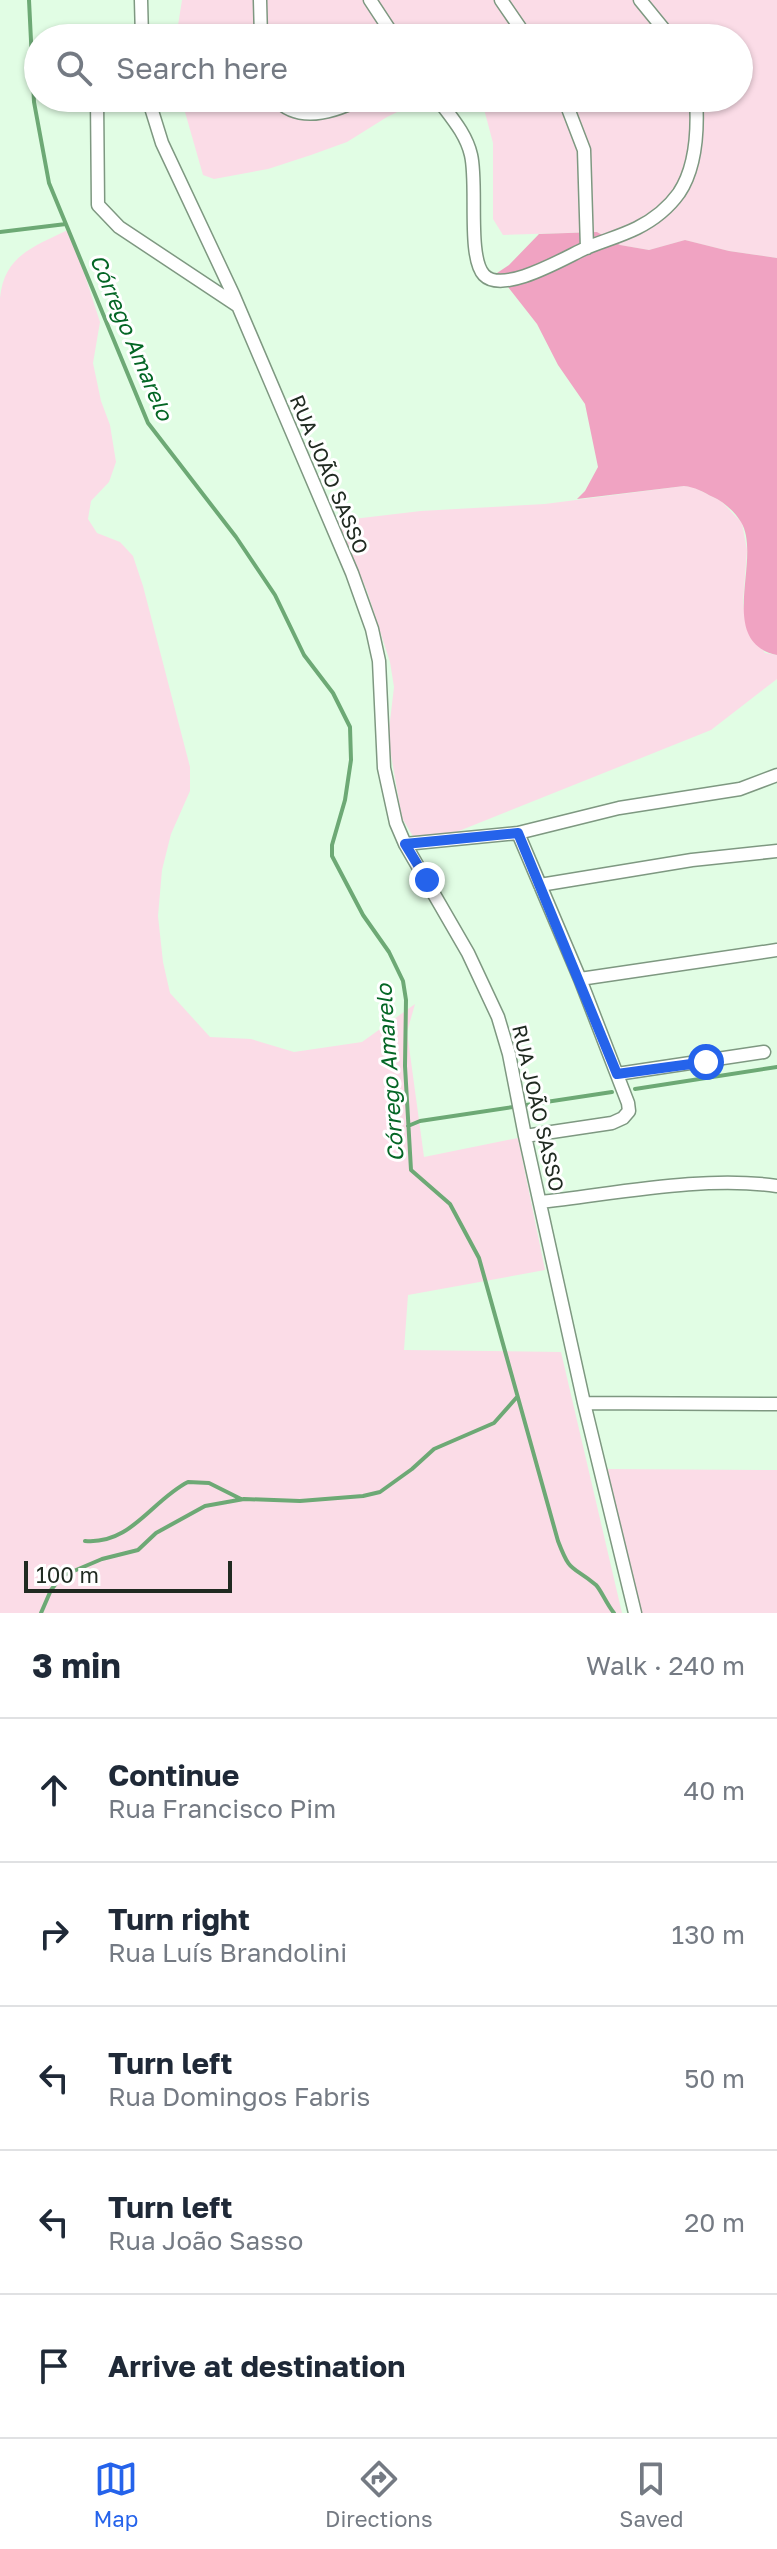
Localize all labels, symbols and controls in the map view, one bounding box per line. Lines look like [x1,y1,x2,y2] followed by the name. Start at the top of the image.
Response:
[24,24,753,112] search box
[52,46,96,90] icon: search
[116,50,288,86] text: Search here
[85,250,180,426] water label: Córrego Amarelo
[286,391,374,557] street label: RUA JOÃO SASSO
[409,862,445,898] route end
[369,982,409,1163] water label: Córrego Amarelo
[508,1022,570,1194] street label: RUA JOÃO SASSO
[688,1044,724,1080] route start
[24,1557,232,1593] scale bar
[36,1561,99,1588] text: 100 m
[32,1645,121,1685] text: 3 min
[586,1650,745,1681] text: Walk · 240 m
[108,1757,239,1793] text: Continue
[32,1768,76,1812] icon: ahead
[684,1775,745,1806] text: 40 m
[108,1793,336,1824] text: Rua Francisco Pim
[108,1901,250,1937] text: Turn right
[32,1912,76,1956] icon: right
[672,1919,745,1950] text: 130 m
[108,1937,347,1968] text: Rua Luís Brandolini
[108,2045,233,2081] text: Turn left
[32,2056,76,2100] icon: left
[684,2063,745,2094] text: 50 m
[108,2081,370,2112] text: Rua Domingos Fabris
[108,2189,233,2225] text: Turn left
[32,2200,76,2244] icon: left
[684,2207,745,2238] text: 20 m
[108,2225,303,2256] text: Rua João Sasso
[32,2344,76,2388] icon: arrive
[108,2348,405,2384] text: Arrive at destination
[93,2457,138,2532] tab: Map
[325,2457,433,2532] tab: Directions
[619,2457,684,2532] tab: Saved

